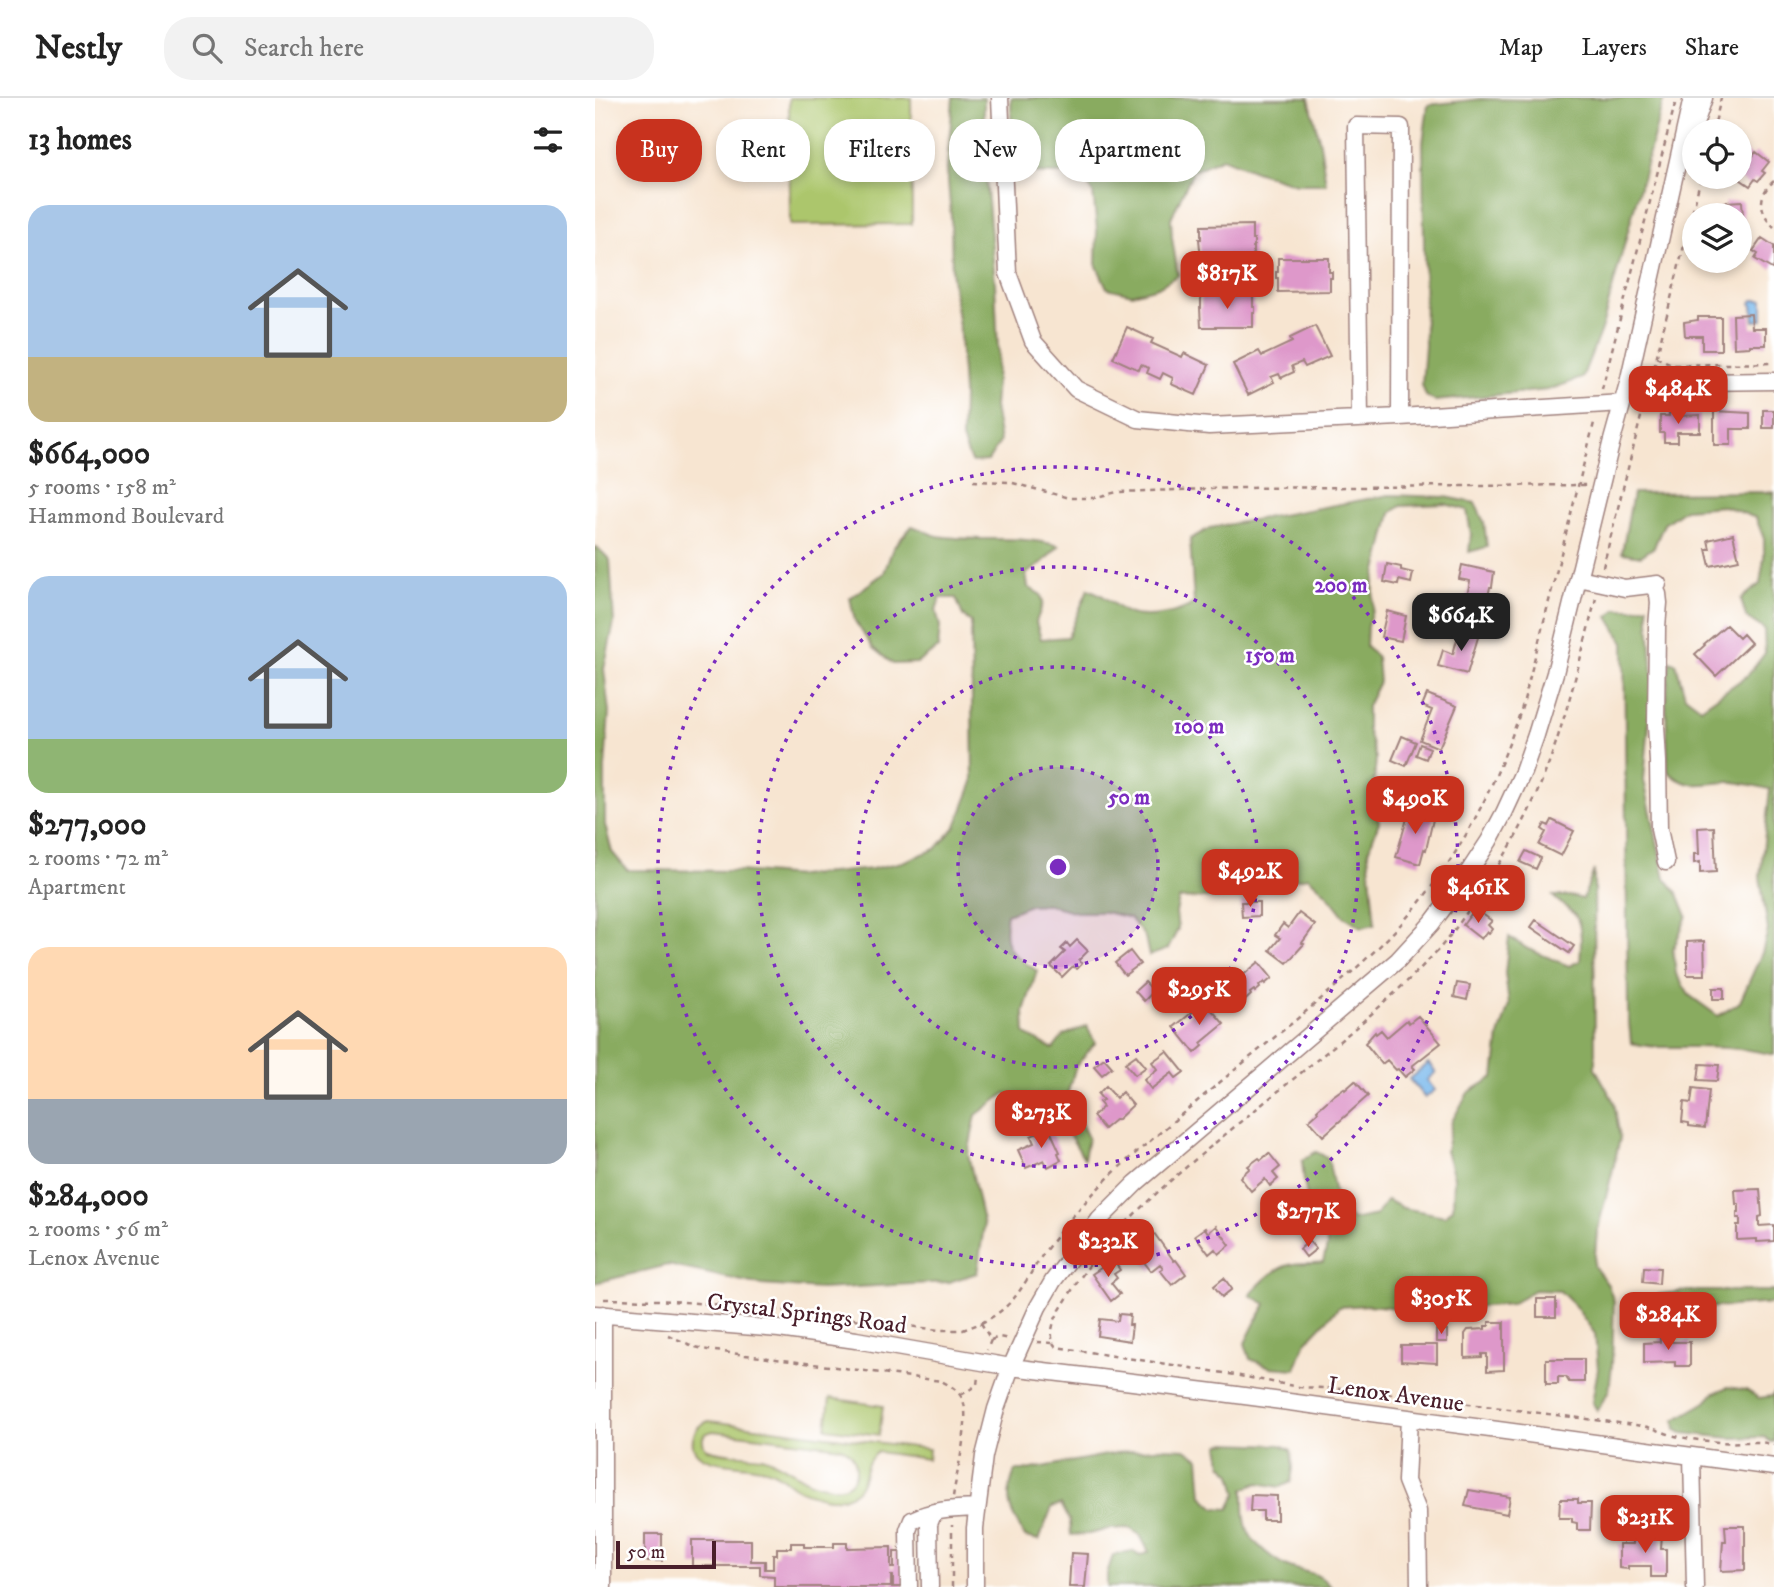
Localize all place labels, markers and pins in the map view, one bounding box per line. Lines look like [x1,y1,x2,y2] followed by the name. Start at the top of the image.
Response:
[1178,252,1276,311] pin: $817K
[1629,366,1727,426] pin: $484K
[1412,594,1510,653] pin: $664K
[1366,776,1464,836] pin: $490K
[1201,850,1299,909] pin: $492K
[1046,855,1070,879] centre of rings
[1429,866,1527,925] pin: $461K
[1150,968,1248,1027] pin: $295K
[992,1090,1090,1150] pin: $273K
[1259,1190,1357,1249] pin: $277K
[1059,1220,1157,1279] pin: $232K
[1392,1276,1490,1336] pin: $305K
[1619,1292,1717,1352] pin: $284K
[1596,1496,1694,1555] pin: $231K

